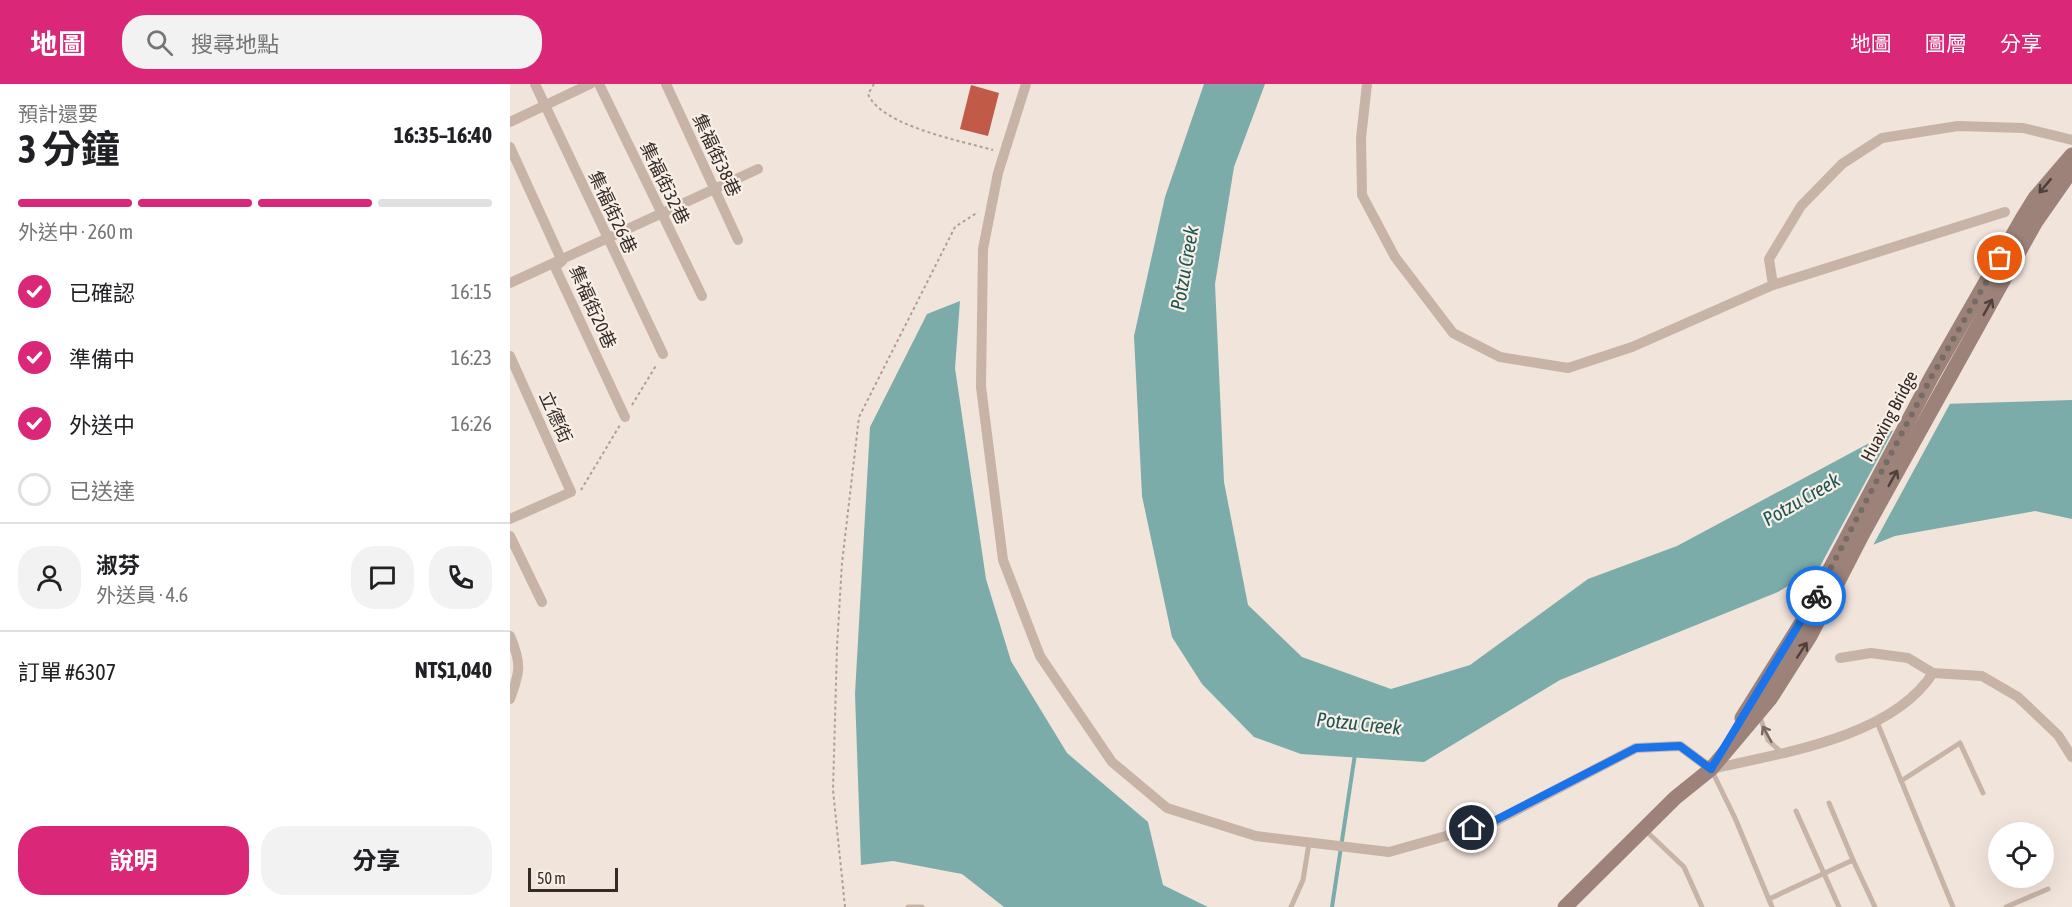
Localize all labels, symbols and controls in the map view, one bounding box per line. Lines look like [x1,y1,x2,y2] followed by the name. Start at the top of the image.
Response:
[122,15,542,69] search box
[143,26,176,59] icon: search
[30,28,86,60] text: 地圖
[191,31,279,57] text: 搜尋地點
[1850,31,1892,55] text: 地圖
[1925,31,1967,55] text: 圖層
[2000,31,2042,55] text: 分享
[18,102,98,125] text: 預計還要
[689,110,745,200] street label: 集福街38巷
[394,122,492,148] text: 16:35–16:40
[18,127,120,171] text: 3 分鐘
[636,138,694,228] street label: 集福街32巷
[585,167,641,257] street label: 集福街26巷
[2039,178,2052,194] one-way arrow
[18,220,133,243] text: 外送中 · 260 m
[1165,224,1203,312] water label: Potzu Creek
[1974,232,2025,283] pin
[1983,241,2016,274] icon: bag
[565,262,621,352] street label: 集福街20巷
[18,275,51,308] icon: check
[69,280,135,306] text: 已確認
[451,280,492,303] text: 16:15
[1982,299,1994,316] one-way arrow
[18,341,51,374] icon: check
[69,346,135,372] text: 準備中
[451,346,492,369] text: 16:23
[1856,367,1922,465] street label: Huaxing Bridge
[535,388,577,446] street label: 立德街
[18,407,51,440] icon: check
[69,412,135,438] text: 外送中
[451,412,492,435] text: 16:26
[1758,468,1844,530] water label: Potzu Creek
[1888,469,1899,487] one-way arrow
[69,478,135,504] text: 已送達
[18,546,81,609] button: person
[351,546,414,609] button: chat
[429,546,492,609] button: phone
[96,552,140,578] text: 淑芬
[1786,566,1846,626] courier
[1800,580,1833,613] icon: bike
[96,583,188,606] text: 外送員 · 4.6
[1796,642,1808,659] one-way arrow
[415,657,492,683] text: NT$1,040
[18,659,116,685] text: 訂單 #6307
[1315,707,1403,739] water label: Potzu Creek
[1761,726,1773,743] one-way arrow
[1446,802,1497,853] pin
[1455,811,1488,844] icon: home
[1988,822,2054,888] map controls
[1988,822,2054,888] button: locate
[18,826,249,895] button: 說明
[261,826,492,895] button: 分享
[528,865,618,892] scale bar
[537,869,566,887] text: 50 m

